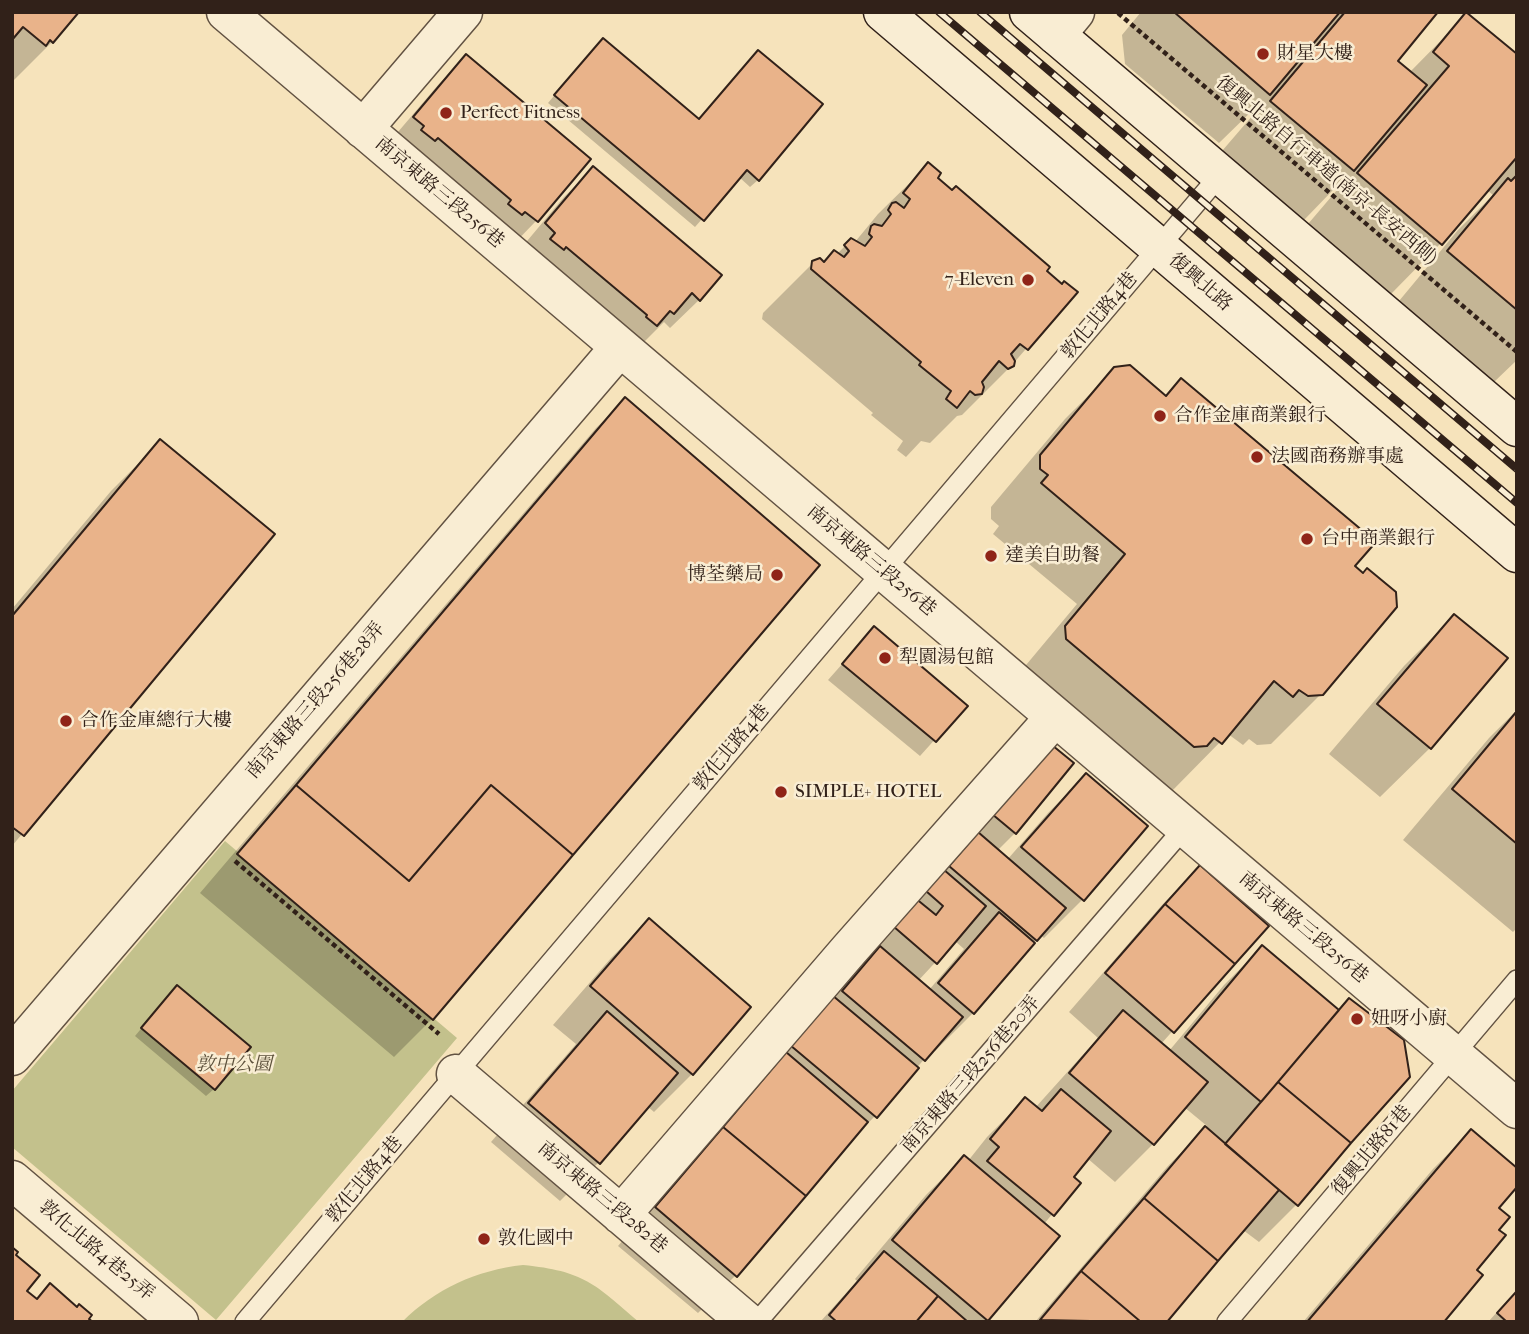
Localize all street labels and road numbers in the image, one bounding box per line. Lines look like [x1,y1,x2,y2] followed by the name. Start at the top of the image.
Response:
[1211,72,1441,270] street label: 復興北路自行車道(南京-長安西側)
[370,132,508,254] street label: 南京東路三段256巷
[1164,249,1236,317] street label: 復興北路
[1057,268,1143,364] street label: 敦化北路4巷
[802,500,940,622] street label: 南京東路三段256巷
[242,618,390,784] street label: 南京東路三段256巷28弄
[689,700,775,796] street label: 敦化北路4巷
[1234,867,1372,989] street label: 南京東路三段256巷
[897,992,1045,1158] street label: 南京東路三段256巷20弄
[1327,1101,1417,1201] street label: 復興北路81巷
[322,1132,408,1228] street label: 敦化北路4巷
[533,1137,671,1259] street label: 南京東路三段282巷
[34,1196,158,1306] street label: 敦化北路4巷25弄

